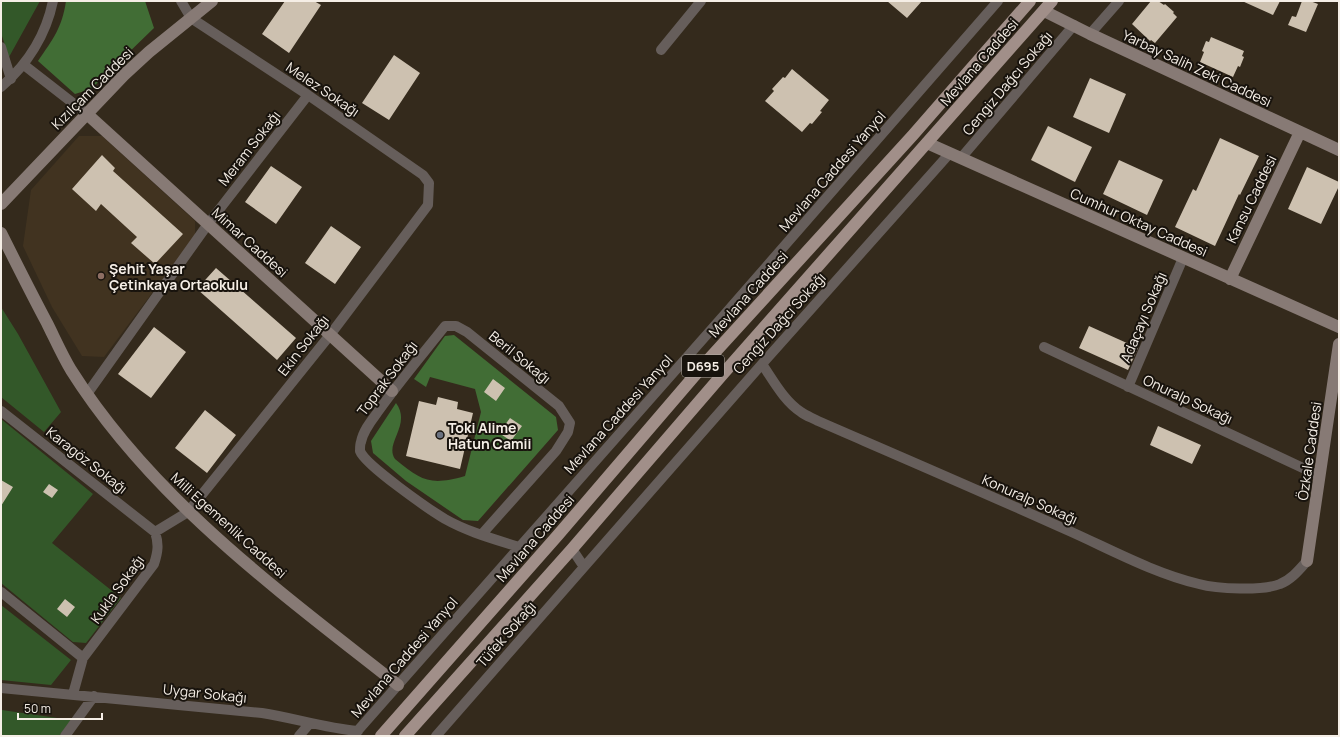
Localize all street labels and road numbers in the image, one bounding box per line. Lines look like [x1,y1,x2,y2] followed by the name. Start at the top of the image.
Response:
[936,14,1022,110] street label: Mevlana Caddesi
[1119,25,1275,111] street label: Yarbay Salih Zeki Caddesi
[958,27,1056,139] street label: Cengiz Dağcı Sokağı
[47,43,137,133] street label: Kızılçam Caddesi
[283,57,363,121] street label: Melez Sokağı
[214,107,284,189] street label: Meram Sokağı
[774,107,890,235] street label: Mevlana Caddesi Yanyol
[1221,152,1281,246] street label: Kansu Caddesi
[1067,183,1211,261] street label: Cumhur Oktay Caddesi
[208,203,292,281] street label: Mimar Caddesi
[704,247,792,341] street label: Mevlana Caddesi
[728,268,830,378] street label: Cengiz Dağcı Sokağı
[1115,269,1171,365] street label: Adaçayı Sokağı
[273,311,333,379] street label: Ekin Sokağı
[485,326,555,388] street label: Beril Sokağı
[353,337,421,419] street label: Toprak Sokağı
[559,350,677,478] street label: Mevlana Caddesi Yanyol
[682,355,724,377] road number: D695
[1140,370,1236,428] street label: Onuralp Sokağı
[1293,400,1325,502] street label: Özkale Caddesi
[42,422,132,498] street label: Karagöz Sokağı
[167,468,291,582] street label: Milli Egemenlik Caddesi
[979,469,1081,529] street label: Konuralp Sokağı
[492,490,578,586] street label: Mevlana Caddesi
[86,551,148,627] street label: Kukla Sokağı
[346,593,462,721] street label: Mevlana Caddesi Yanyol
[472,597,540,671] street label: Tüfek Sokağı
[162,679,248,707] street label: Uygar Sokağı

